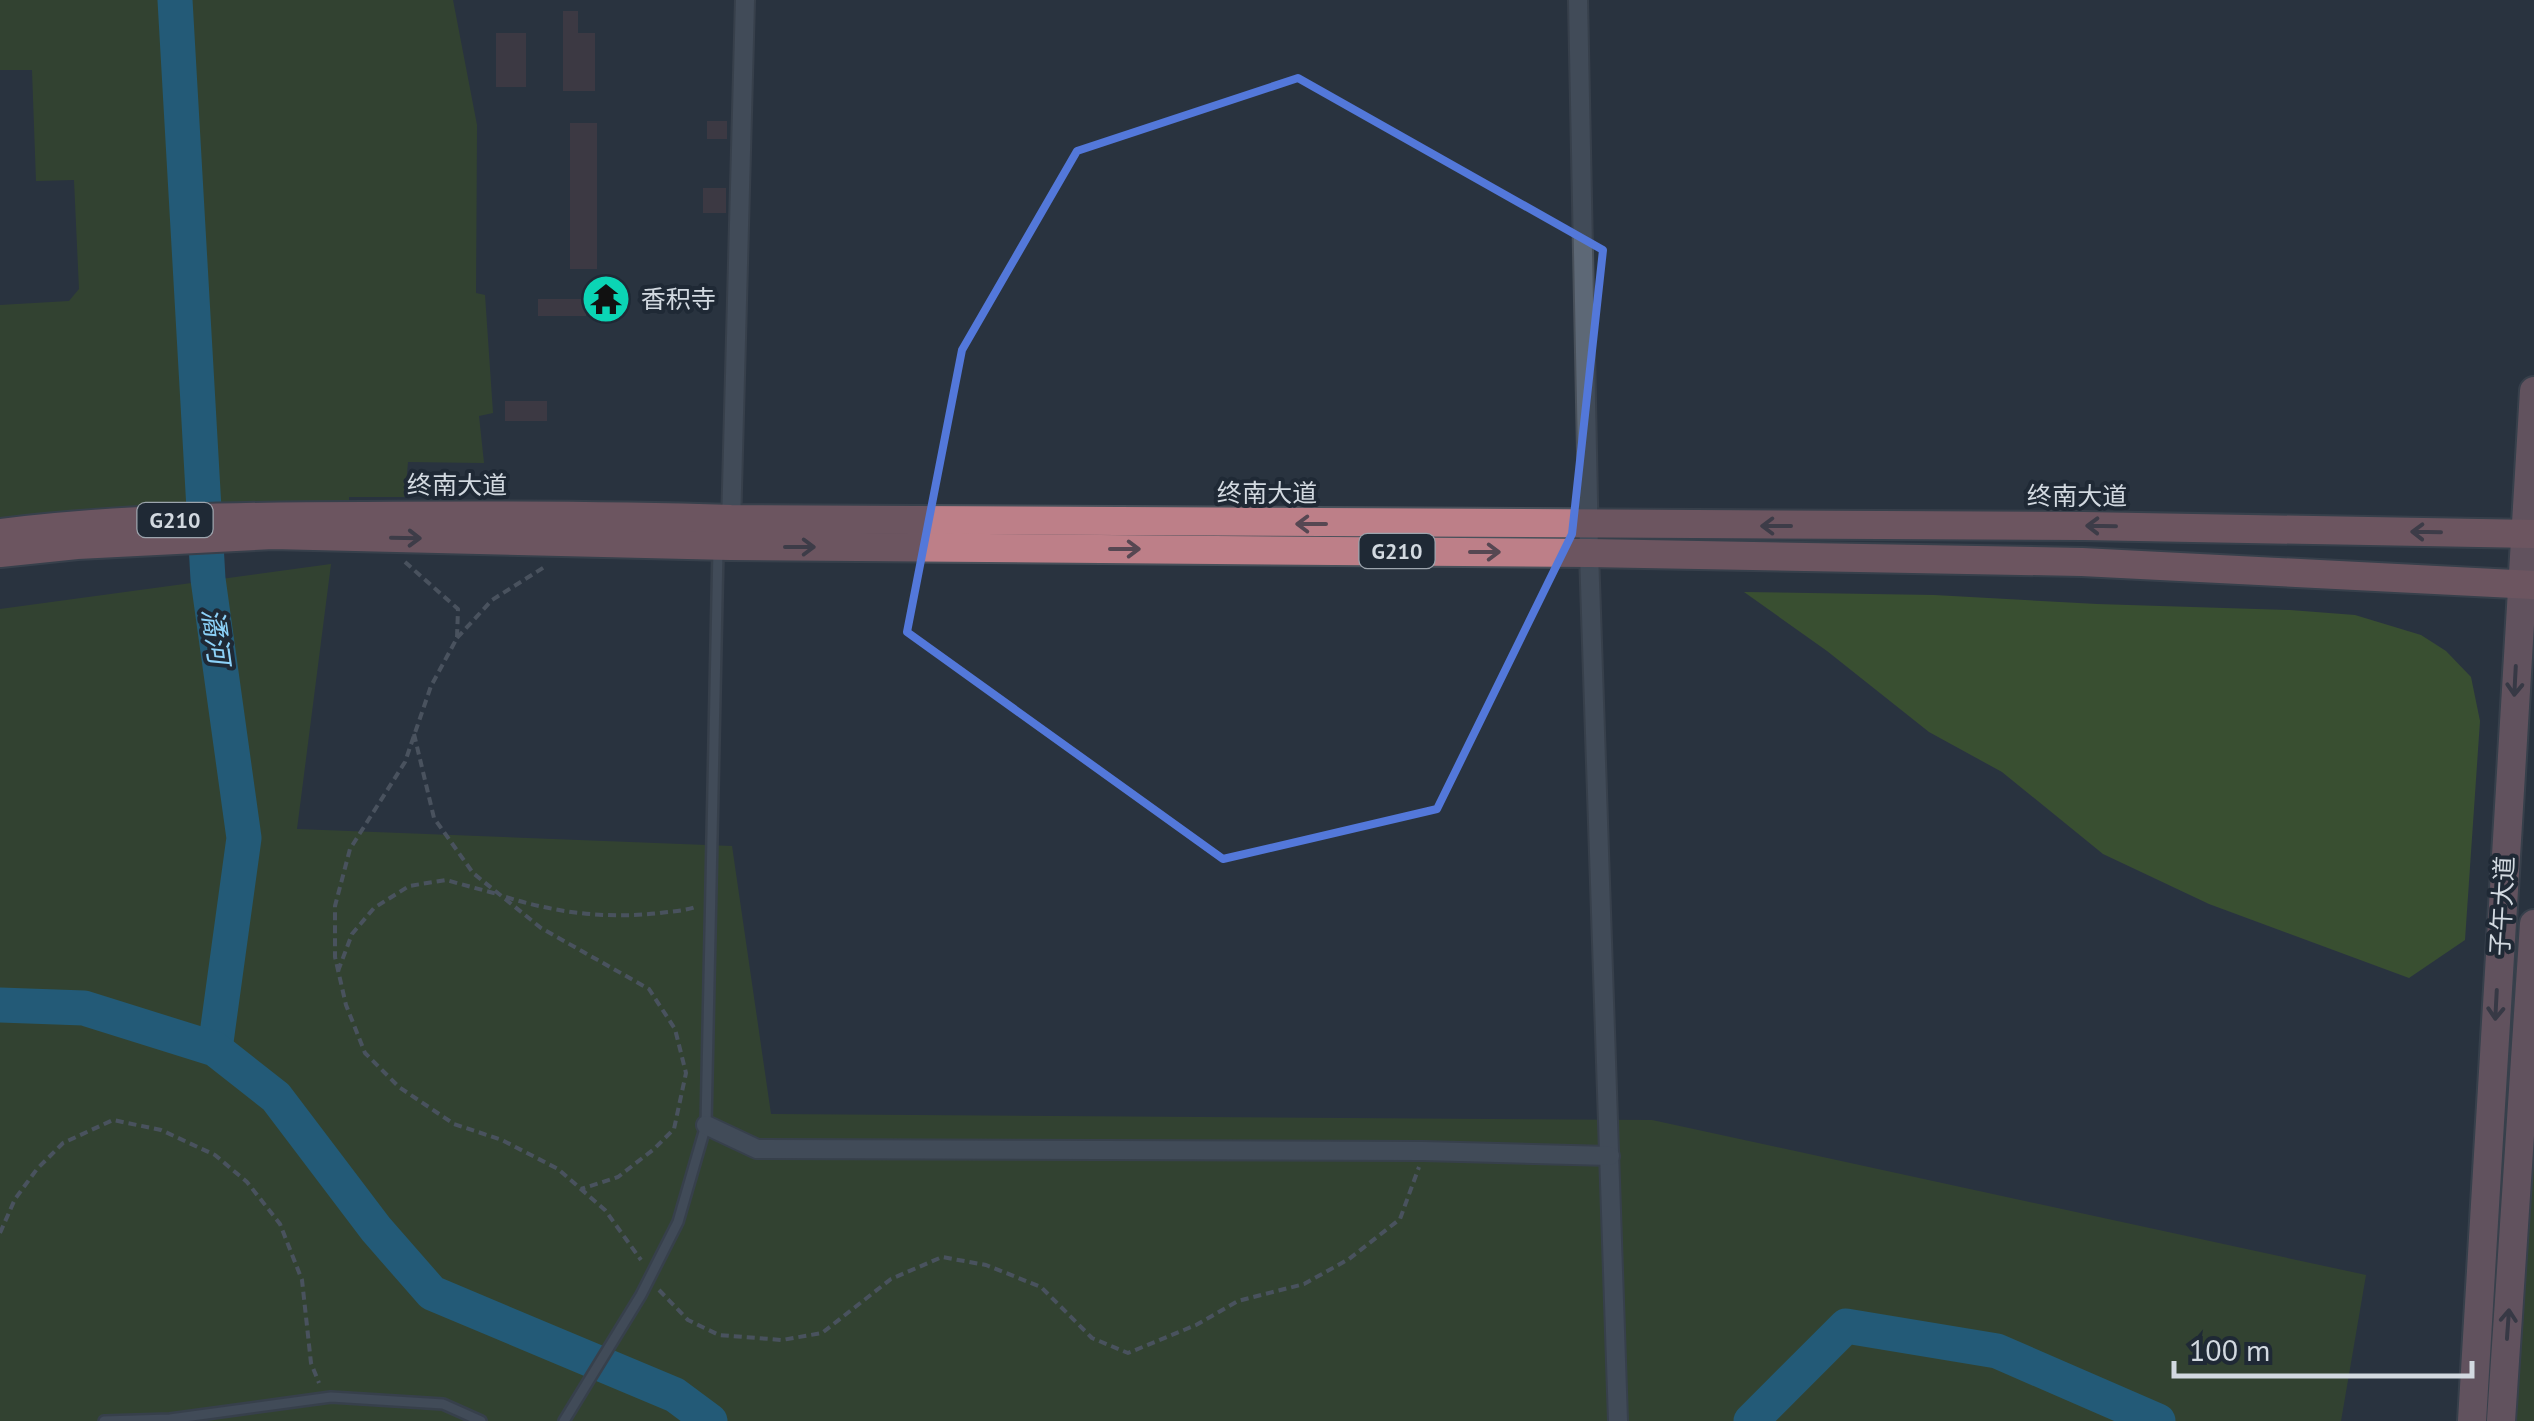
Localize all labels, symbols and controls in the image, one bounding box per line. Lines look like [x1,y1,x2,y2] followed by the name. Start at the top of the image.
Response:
[580,273,632,325] temple icon: 香积寺
[641,283,716,315] place label: 香积寺
[407,469,507,501] street label: 终南大道
[1217,477,1317,509] street label: 终南大道
[2027,480,2127,512] street label: 终南大道
[138,503,212,537] road number: G210
[1296,514,1328,534] one-way arrow
[1761,516,1794,536] one-way arrow
[2086,516,2118,536] one-way arrow
[2411,522,2444,542] one-way arrow
[389,528,421,547] one-way arrow
[1360,534,1434,568] road number: G210
[784,538,816,556] one-way arrow
[1108,540,1141,558] one-way arrow
[1468,542,1501,562] one-way arrow
[194,606,239,671] water label: 潏河
[2505,664,2524,696] one-way arrow
[2483,855,2521,957] street label: 子午大道
[2486,989,2505,1021] one-way arrow
[2498,1308,2517,1340] one-way arrow
[2174,1316,2472,1378] scale bar
[2189,1330,2270,1369] text: 100 m

